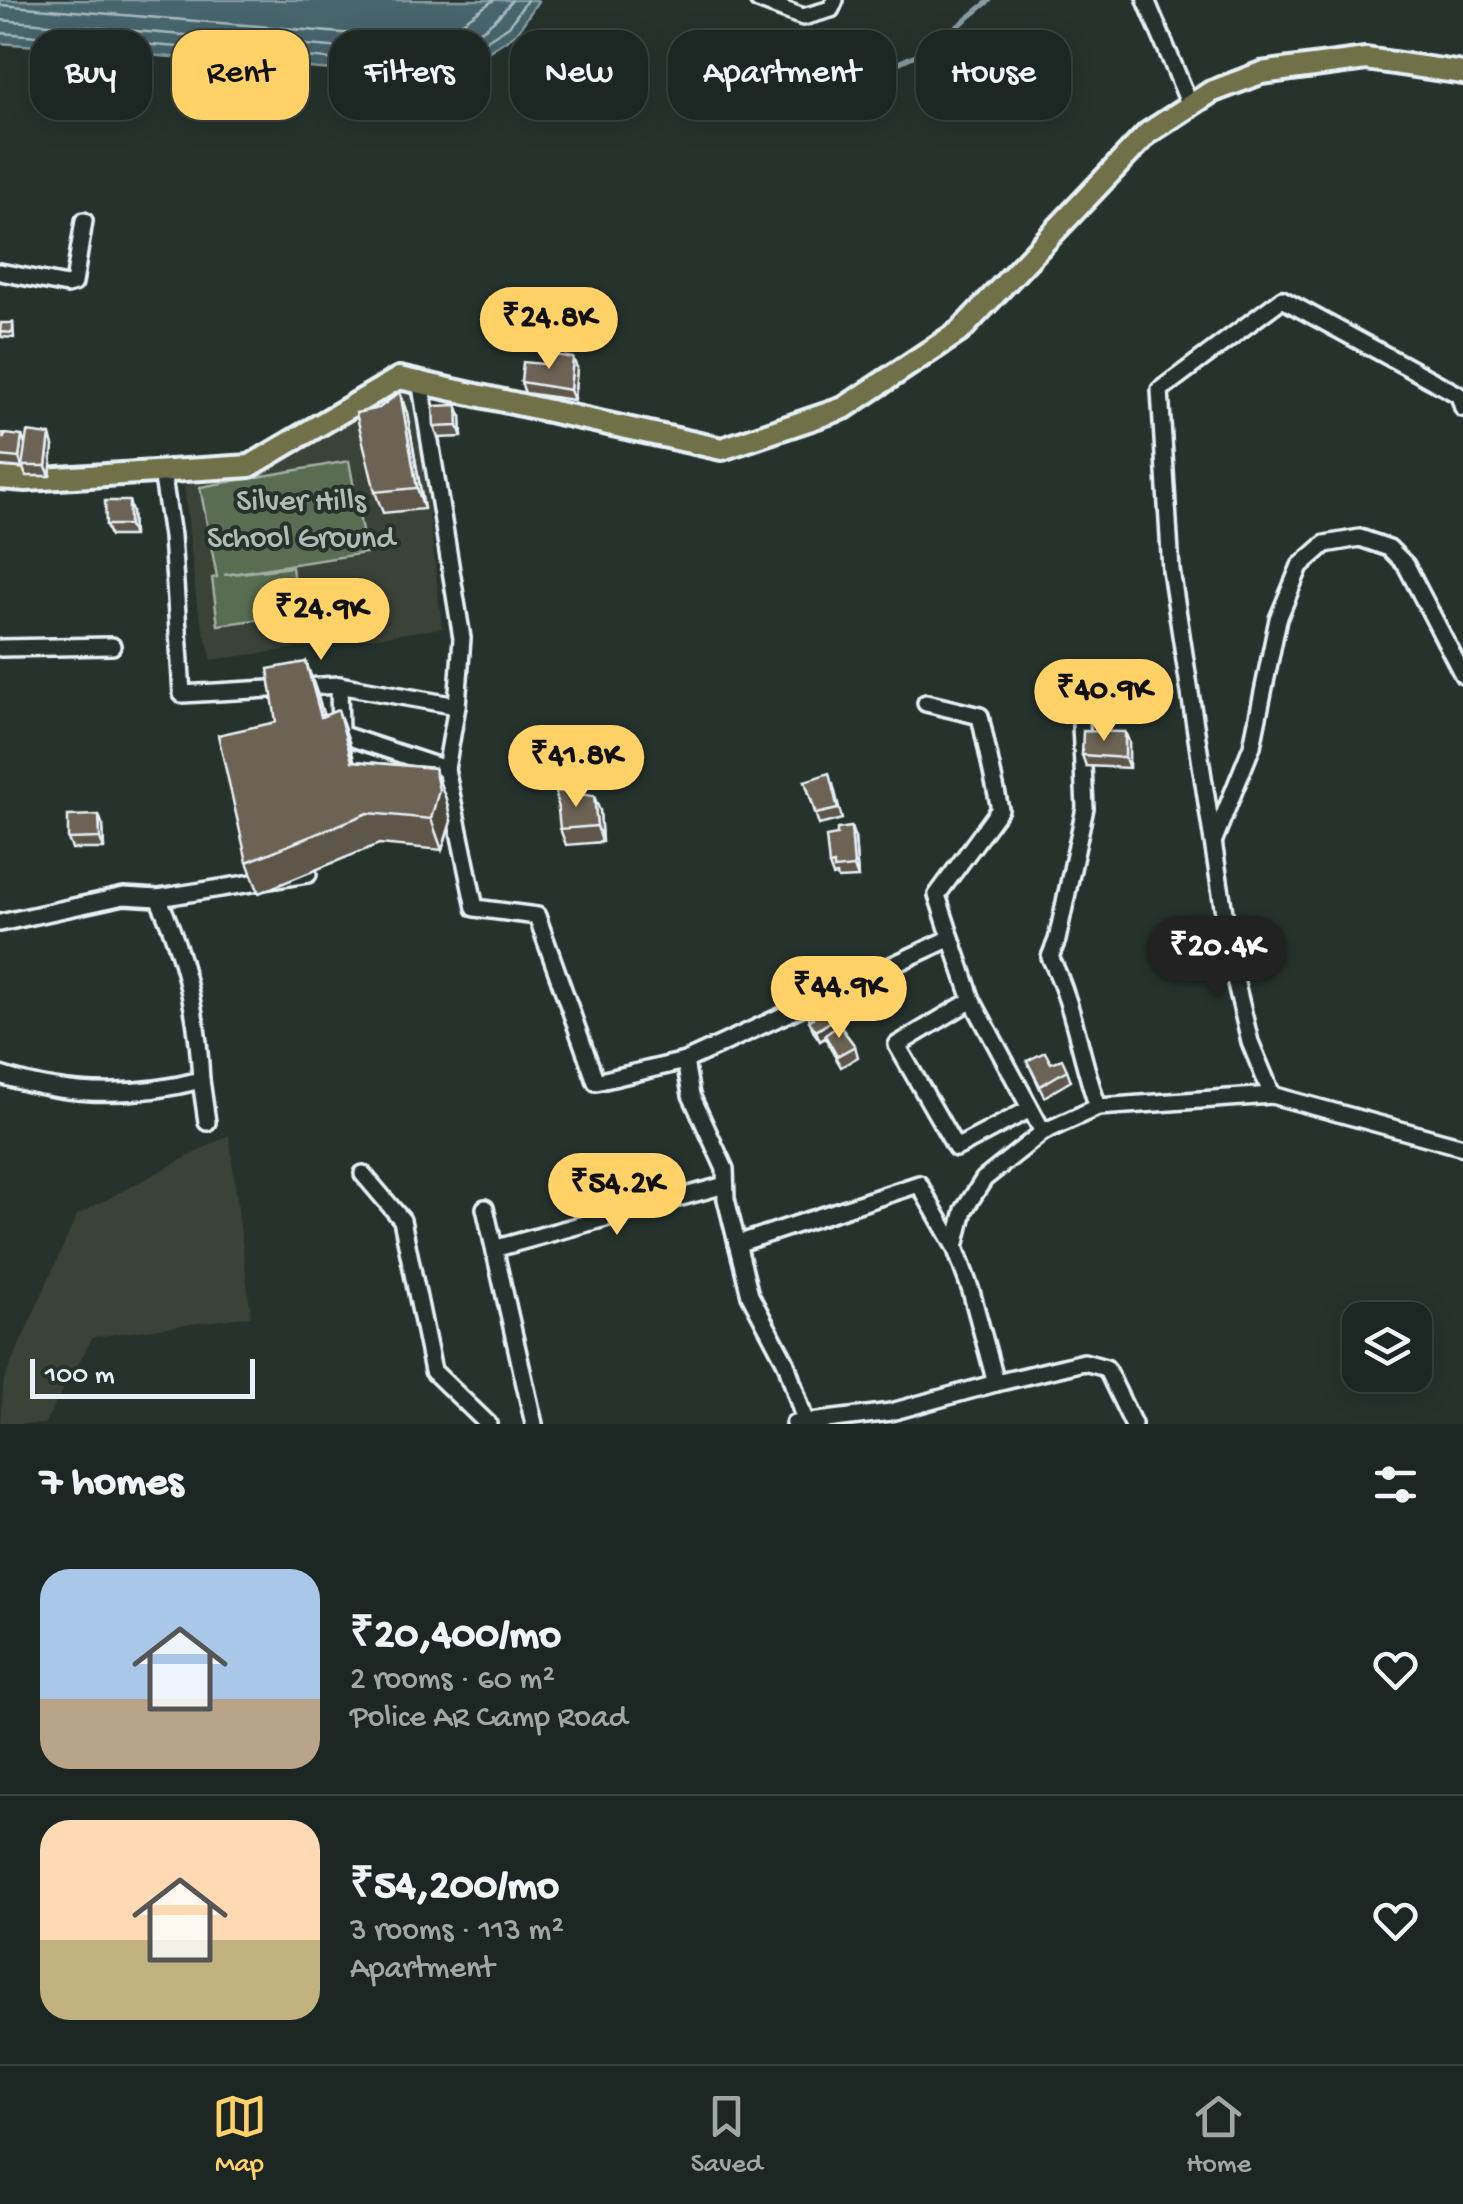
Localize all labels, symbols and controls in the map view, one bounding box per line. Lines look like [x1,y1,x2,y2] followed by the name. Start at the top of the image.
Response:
[30,30,152,120] chip: Buy
[172,30,309,120] chip: Rent
[329,30,490,120] chip: Filters
[510,30,648,120] chip: New
[668,30,896,120] chip: Apartment
[916,30,1071,120] chip: House
[468,287,630,372] pin: ₹24.8K
[502,300,596,338] text: ₹24.8K
[207,484,397,559] park label: Silver Hills School Ground
[240,578,402,663] pin: ₹24.9K
[275,591,367,629] text: ₹24.9K
[1023,659,1185,744] pin: ₹40.9K
[1056,672,1152,710] text: ₹40.9K
[495,725,657,810] pin: ₹41.8K
[530,738,622,776] text: ₹41.8K
[1136,916,1298,1001] pin: ₹20.4K
[1170,929,1264,967] text: ₹20.4K
[758,956,920,1041] pin: ₹44.9K
[793,969,885,1007] text: ₹44.9K
[536,1153,698,1238] pin: ₹54.2K
[570,1166,664,1204] text: ₹54.2K
[1342,1302,1432,1392] map controls
[1342,1302,1432,1392] button: layers
[30,1354,255,1398] scale bar
[45,1360,115,1393] text: 100 m
[1368,1457,1423,1512] icon: filters
[40,1460,183,1509] text: 7 homes
[120,1609,240,1729] icon: home
[350,1613,561,1662] text: ₹20,400/mo
[1368,1642,1423,1697] icon: heart
[350,1662,555,1700] text: 2 rooms · 60 m²
[350,1700,627,1738] text: Police AR Camp Road
[120,1860,240,1980] icon: home
[350,1864,559,1913] text: ₹54,200/mo
[1368,1893,1423,1948] icon: heart
[350,1913,564,1951] text: 3 rooms · 113 m²
[350,1951,494,1989] text: Apartment
[212,2089,267,2182] tab: Map
[691,2089,762,2182] tab: Saved
[1186,2089,1251,2182] tab: Home

